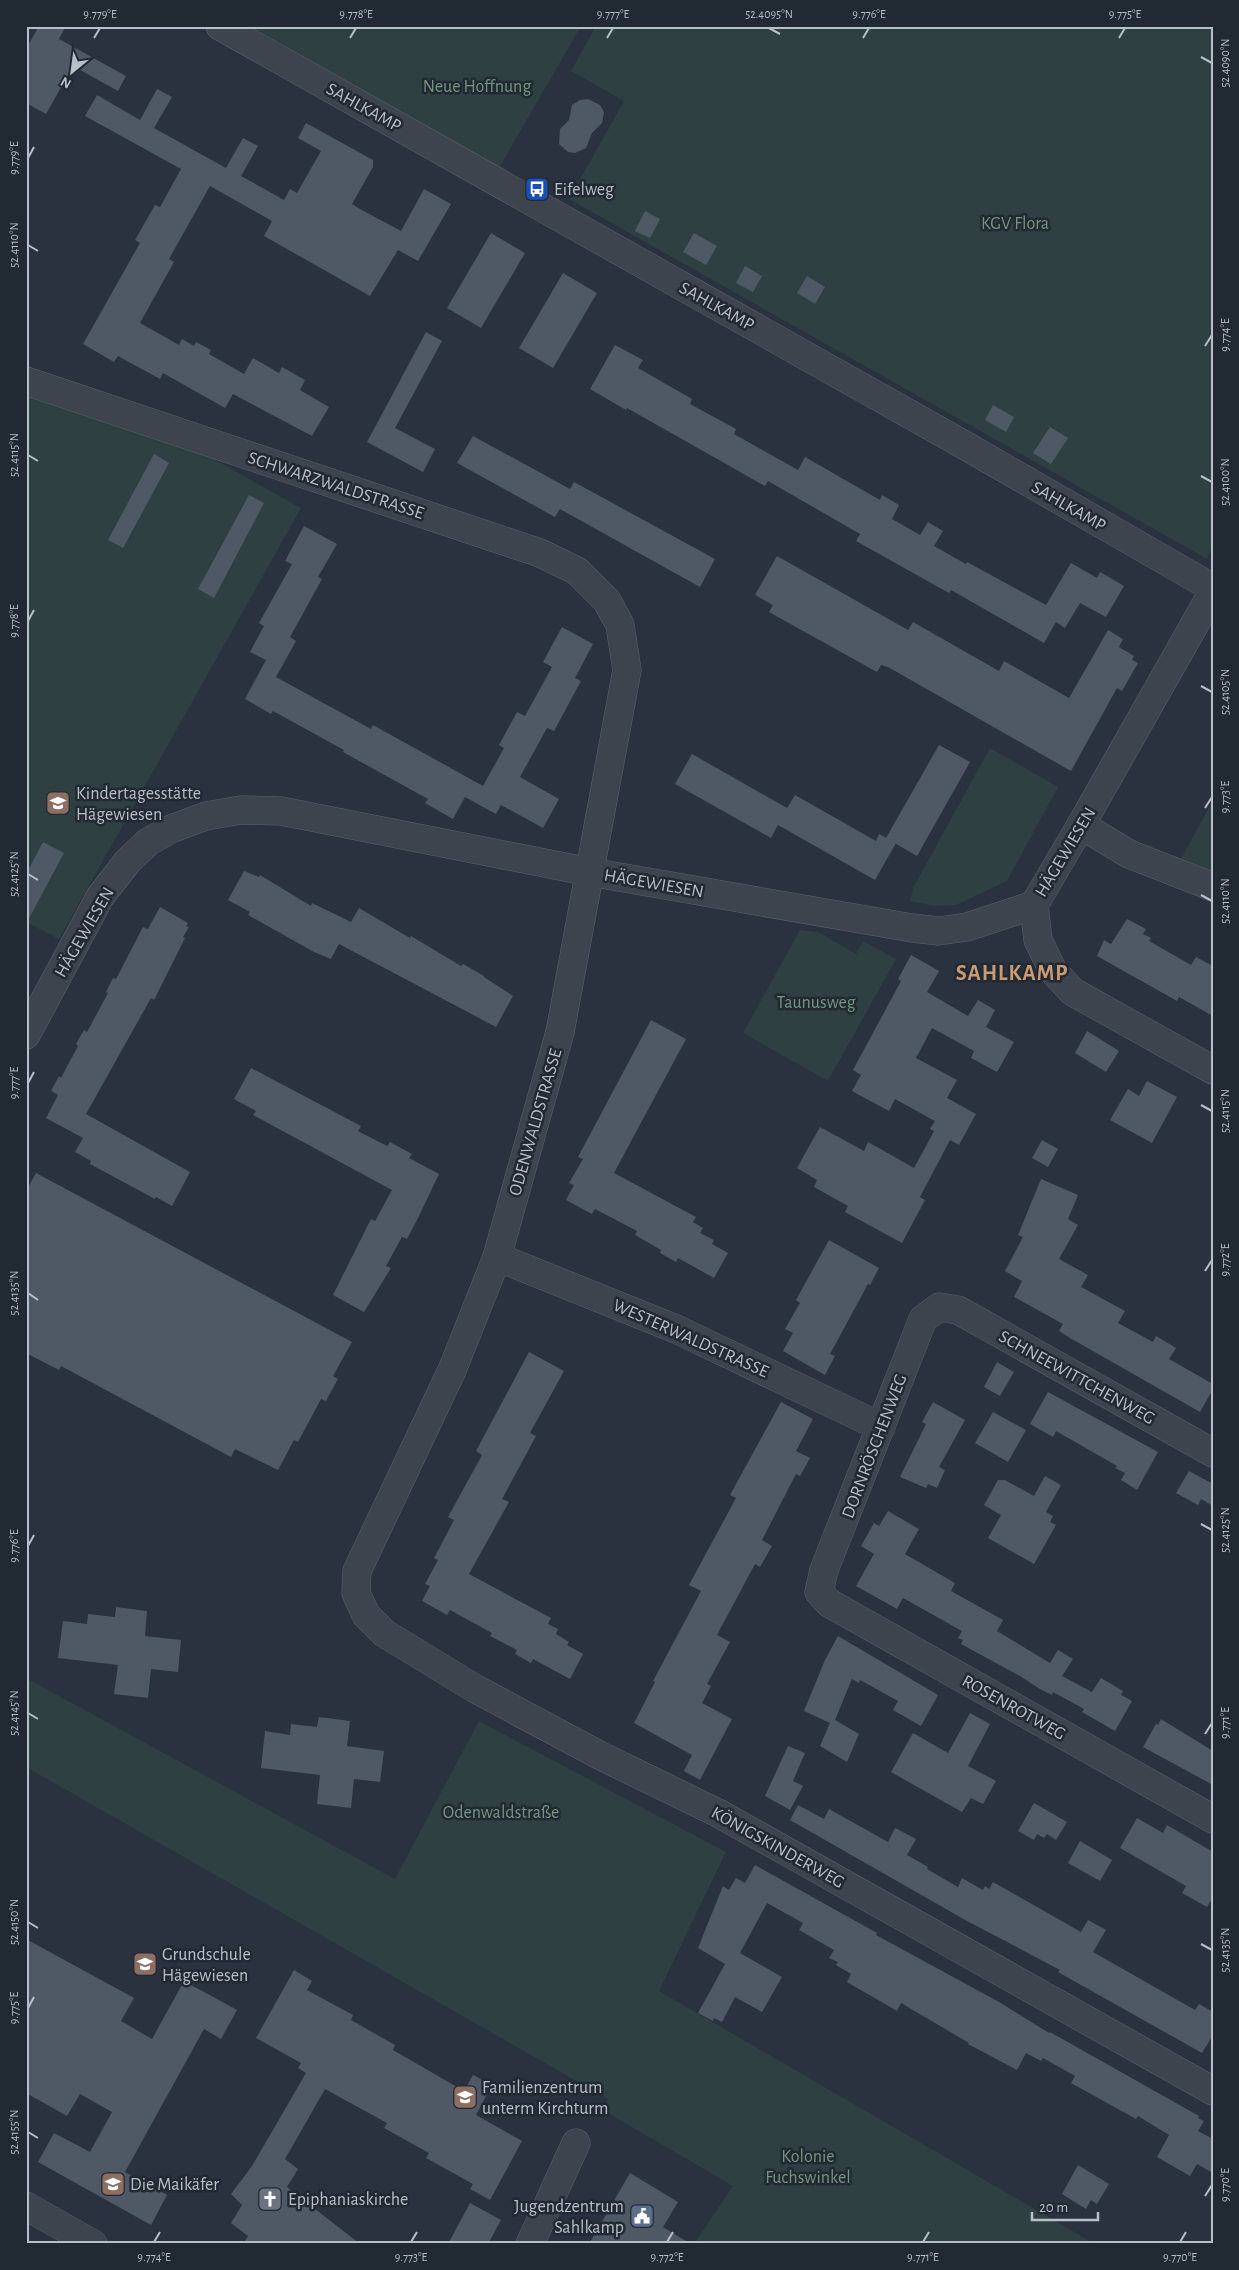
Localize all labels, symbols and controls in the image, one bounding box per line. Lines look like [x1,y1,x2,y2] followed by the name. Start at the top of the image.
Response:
[83,8,117,20] text: 9.779°E
[339,8,373,20] text: 9.778°E
[597,8,630,20] text: 9.777°E
[745,8,793,20] text: 52.4095°N
[852,8,886,20] text: 9.776°E
[1109,8,1142,20] text: 9.775°E
[1219,38,1231,88] text: 52.4090°N
[48,48,98,98] north arrow
[59,74,74,91] text: N
[423,78,531,96] park label: Neue Hoffnung
[323,80,404,136] street label: SAHLKAMP
[8,141,20,175] text: 9.779°E
[524,176,550,202] bus stop icon: Eifelweg
[554,181,614,199] place label: Eifelweg
[981,215,1049,233] park label: KGV Flora
[8,222,20,268] text: 52.4110°N
[676,279,757,335] street label: SAHLKAMP
[1219,318,1231,352] text: 9.774°E
[8,433,20,477] text: 52.4115°N
[246,449,426,523] street label: SCHWARZWALDSTRASSE
[1219,458,1231,506] text: 52.4100°N
[1028,478,1109,535] street label: SAHLKAMP
[8,604,20,638] text: 9.778°E
[1219,669,1231,715] text: 52.4105°N
[1219,780,1231,813] text: 9.773°E
[76,785,201,824] place label: Kindertagesstätte Hägewiesen
[45,790,71,816] school or university icon: Kindertagesstätte Hägewiesen
[1030,804,1100,900] street label: HÄGEWIESEN
[8,851,20,897] text: 52.4125°N
[603,864,705,902] street label: HÄGEWIESEN
[1219,878,1231,924] text: 52.4110°N
[50,883,118,981] street label: HÄGEWIESEN
[956,962,1068,984] district label: SAHLKAMP
[777,994,856,1012] park label: Taunusweg
[506,1046,566,1198] street label: ODENWALDSTRASSE
[8,1066,20,1099] text: 9.777°E
[1219,1089,1231,1133] text: 52.4115°N
[1219,1243,1231,1277] text: 9.772°E
[8,1271,20,1315] text: 52.4135°N
[610,1296,771,1381] street label: WESTERWALDSTRASSE
[996,1328,1157,1428] street label: SCHNEEWITTCHENWEG
[837,1371,911,1521] street label: DORNRÖSCHENWEG
[1219,1507,1231,1553] text: 52.4125°N
[8,1529,20,1563] text: 9.776°E
[959,1672,1068,1744] street label: ROSENROTWEG
[8,1690,20,1736] text: 52.4145°N
[1219,1707,1231,1739] text: 9.771°E
[708,1802,848,1892] street label: KÖNIGSKINDERWEG
[443,1804,559,1822] park label: Odenwaldstraße
[8,1899,20,1945] text: 52.4150°N
[1219,1928,1231,1972] text: 52.4135°N
[162,1946,251,1985] place label: Grundschule Hägewiesen
[132,1951,158,1977] school or university icon: Grundschule Hägewiesen
[8,1991,20,2024] text: 9.775°E
[482,2079,609,2118] place label: Familienzentrum unterm Kirchturm
[452,2084,478,2110] school or university icon: Familienzentrum unterm Kirchturm
[8,2110,20,2154] text: 52.4155°N
[765,2148,851,2187] park label: Kolonie Fuchswinkel
[1219,2168,1231,2202] text: 9.770°E
[100,2171,126,2197] school or university icon: Die Maikäfer
[130,2176,219,2194] place label: Die Maikäfer
[257,2186,283,2212] church icon: Epiphaniaskirche
[1032,2190,1098,2222] scale bar
[288,2191,408,2209] place label: Epiphaniaskirche
[514,2198,624,2237] place label: Jugendzentrum Sahlkamp
[1039,2200,1068,2215] text: 20 m
[629,2203,655,2229] public building icon: Jugendzentrum Sahlkamp
[137,2251,171,2263] text: 9.774°E
[395,2251,428,2263] text: 9.773°E
[650,2251,684,2263] text: 9.772°E
[907,2251,939,2263] text: 9.771°E
[1163,2251,1197,2263] text: 9.770°E

